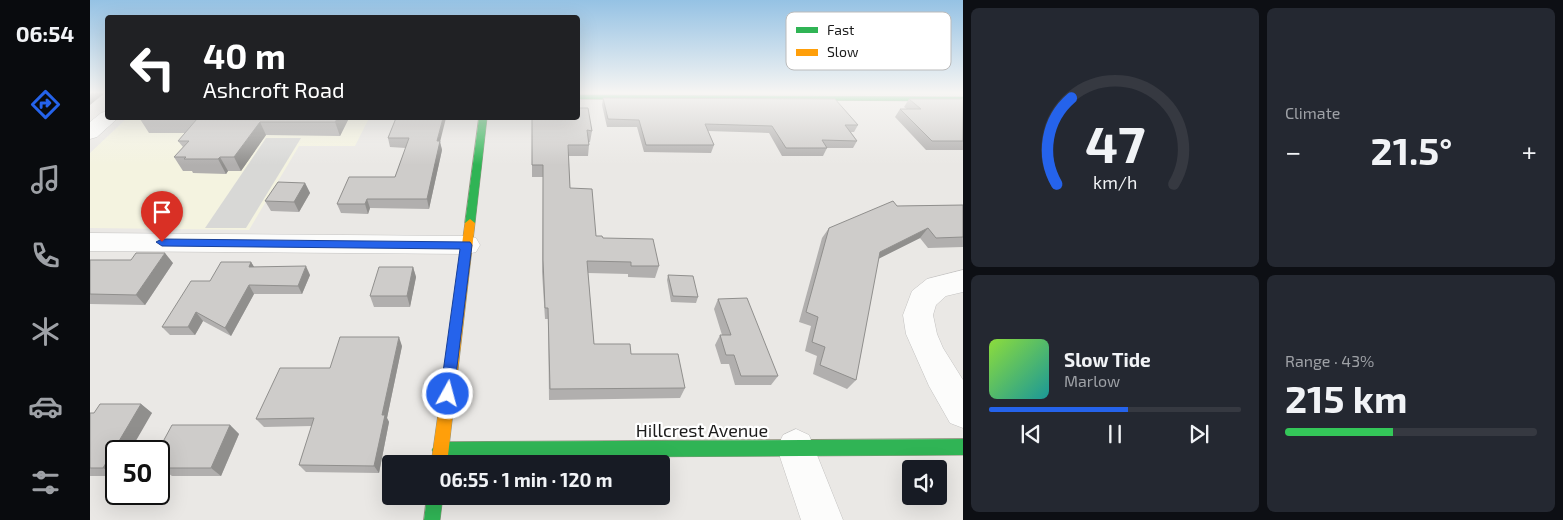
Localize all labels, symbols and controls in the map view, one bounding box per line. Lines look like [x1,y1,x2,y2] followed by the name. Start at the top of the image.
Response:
[786,12,951,70] legend
[16,20,74,46] text: 06:54
[827,21,854,38] text: Fast
[203,34,286,76] text: 40 m
[120,35,185,100] icon: left
[827,43,859,60] text: Slow
[203,76,345,102] text: Ashcroft Road
[28,87,63,122] icon: directions
[1285,103,1340,122] text: Climate
[1085,111,1145,173] text: 47
[1371,127,1452,173] text: 21.5°
[1285,134,1301,168] text: −
[1522,134,1537,168] text: +
[28,162,63,197] icon: music
[1093,171,1137,193] text: km/h
[141,191,183,242] pin
[148,198,176,226] icon: arrive
[28,238,63,273] icon: phone
[28,314,63,349] icon: climate
[1064,348,1151,371] text: Slow Tide
[1285,351,1374,370] text: Range · 43%
[421,367,473,419] position arrow
[1064,371,1120,390] text: Marlow
[1285,375,1407,421] text: 215 km
[28,389,63,424] icon: car
[636,419,768,441] street label: Hillcrest Avenue
[1017,420,1045,448] icon: previous
[1101,420,1129,448] icon: pause
[1185,420,1213,448] icon: next
[105,440,170,505] speed limit sign: 50
[902,460,947,505] map controls
[902,460,947,505] button: sound
[28,465,63,500] icon: filters
[440,468,612,491] text: 06:55 · 1 min · 120 m

